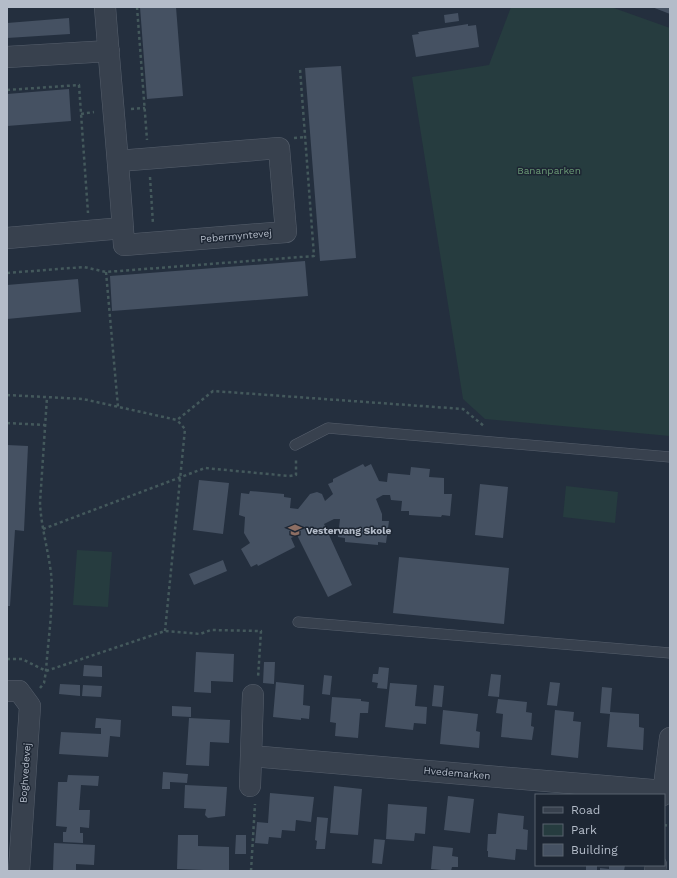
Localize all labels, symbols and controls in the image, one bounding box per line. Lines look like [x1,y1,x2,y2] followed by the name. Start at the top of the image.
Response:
[517,165,581,176] park label: Bananparken
[200,227,272,245] street label: Pebermyntevej
[287,522,303,538] school or university icon: Vestervang Skole
[306,525,391,536] place label: Vestervang Skole
[17,742,33,804] street label: Boghvedevej
[423,765,491,781] street label: Hvedemarken
[535,794,665,866] legend
[571,803,600,817] text: Road
[571,823,597,837] text: Park
[571,843,618,857] text: Building

